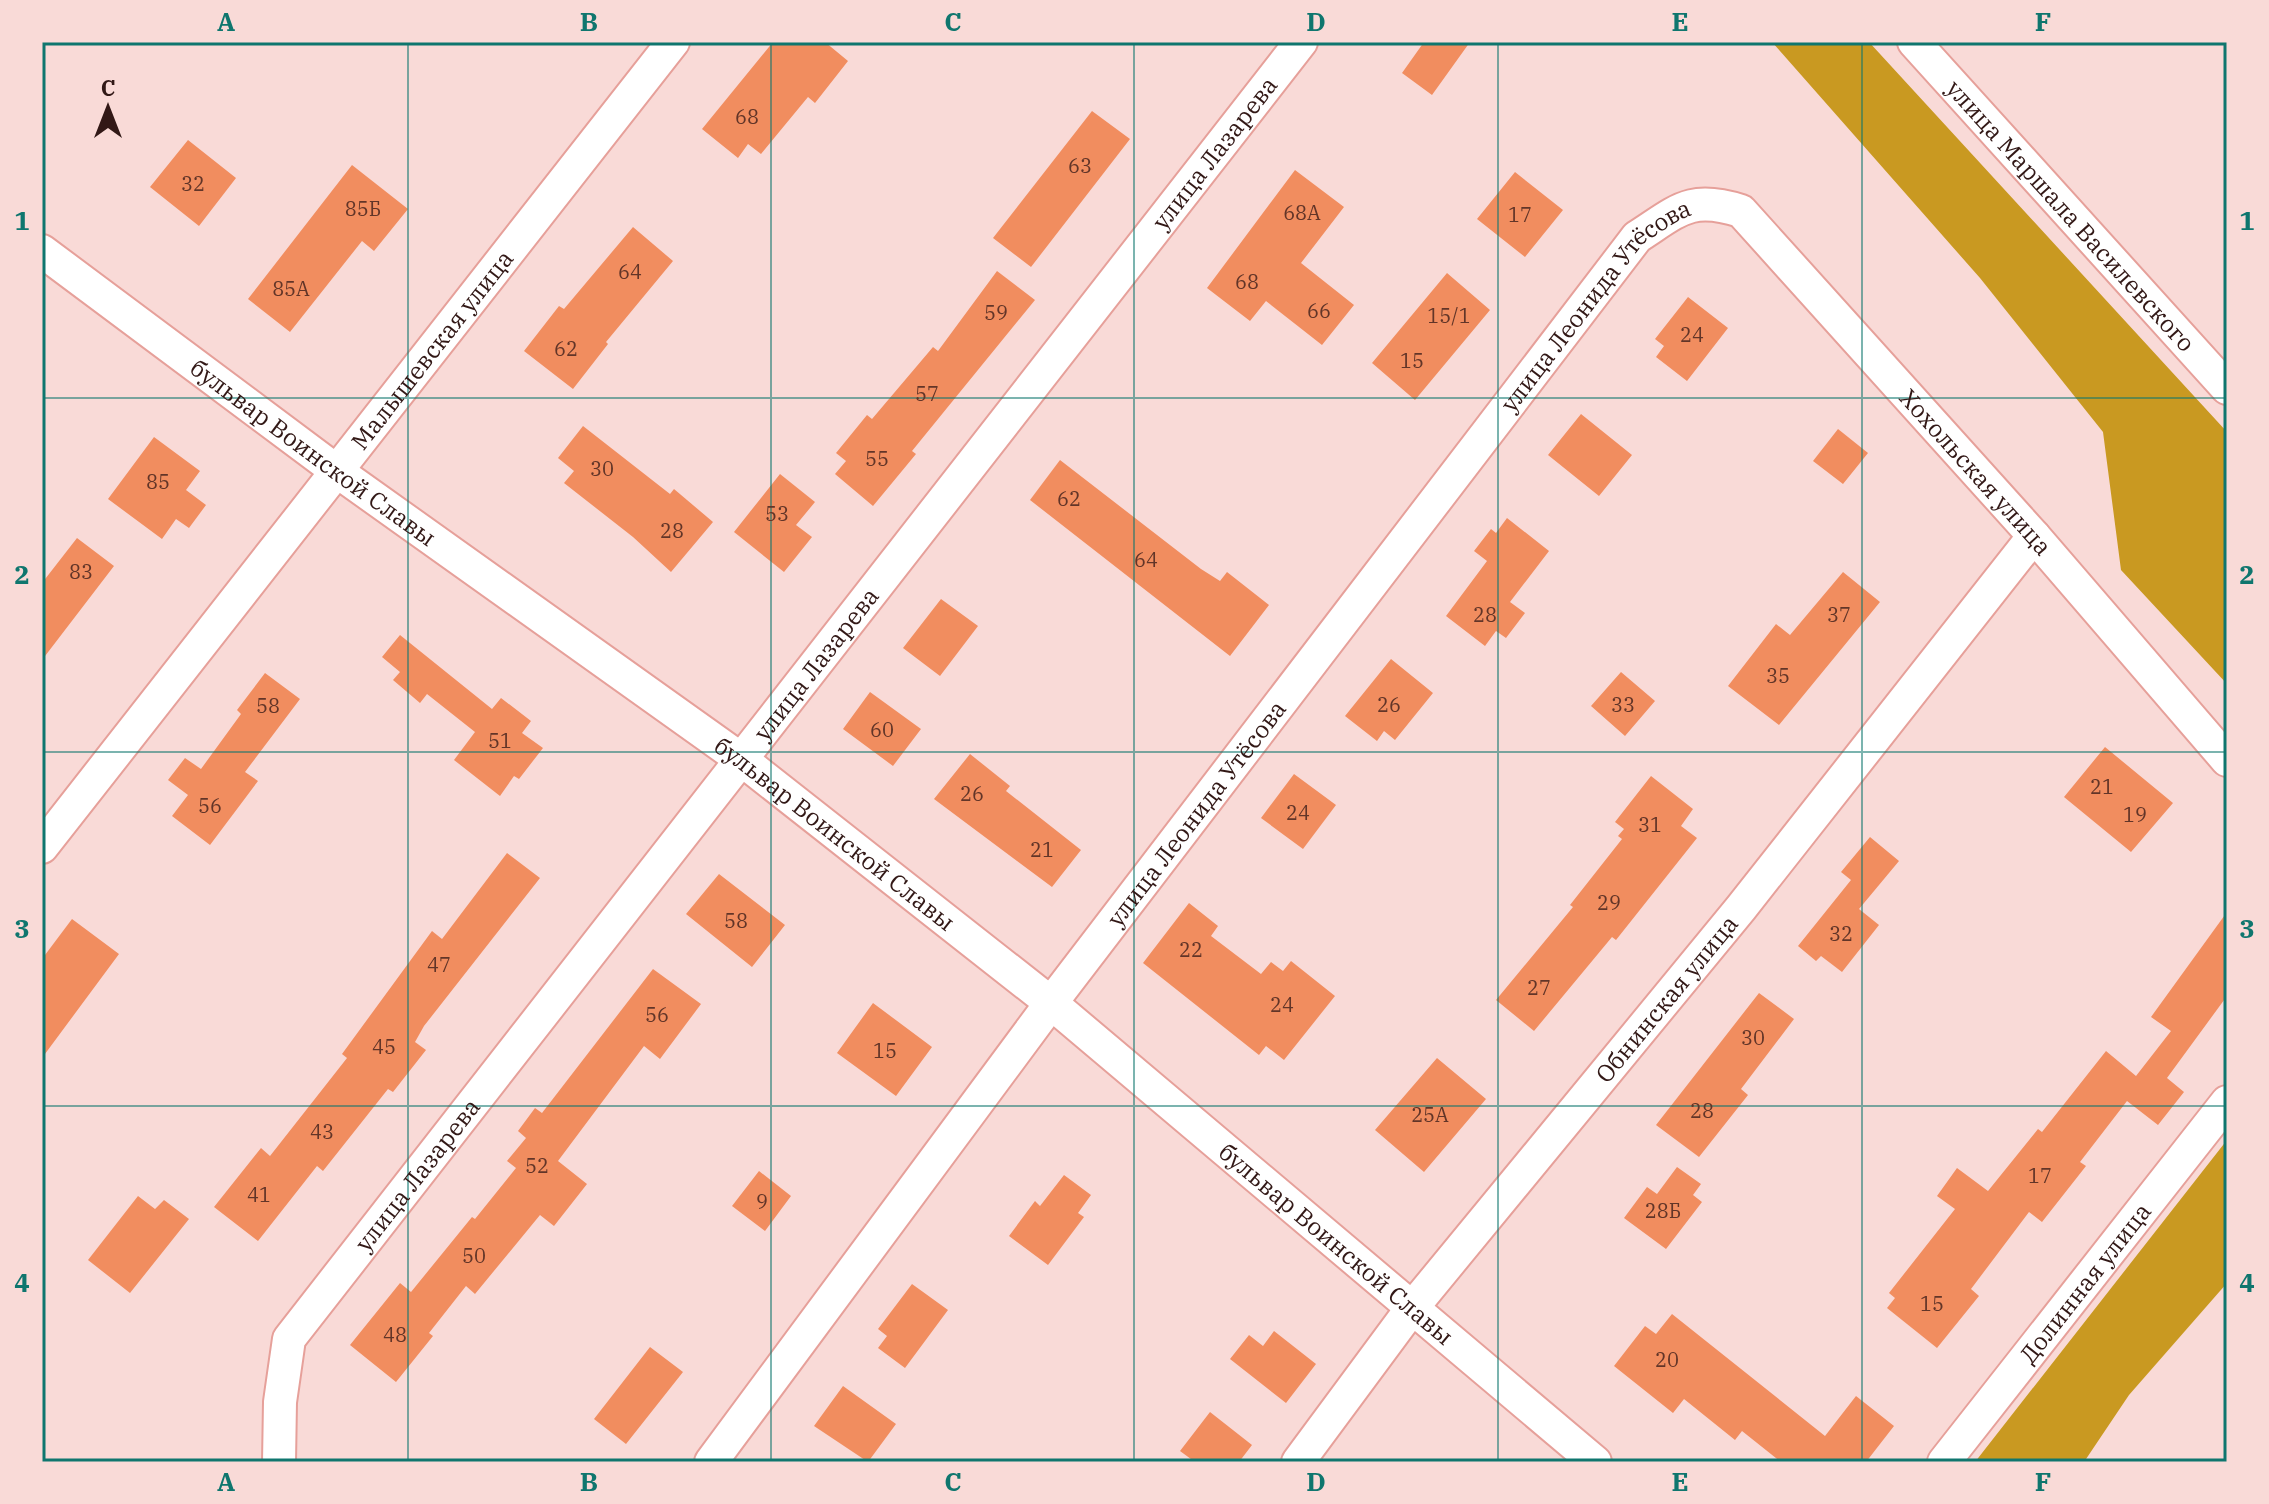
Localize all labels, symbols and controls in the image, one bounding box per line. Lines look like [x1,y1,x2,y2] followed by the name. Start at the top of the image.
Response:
[217,4,235,38] text: A
[580,4,598,38] text: B
[944,4,962,38] text: C
[1306,4,1326,38] text: D
[1671,4,1689,38] text: E
[2035,4,2051,38] text: F
[68,68,148,148] north arrow
[1145,70,1284,236] street label: улица Лазарева
[101,73,115,102] text: С
[1940,73,2202,358] street label: улица Маршала Василевского
[735,103,759,130] house number: 68
[1068,152,1092,179] house number: 63
[181,170,205,197] house number: 32
[1493,191,1695,418] street label: улица Леонида Утёсова
[345,195,381,222] house number: 85Б
[1283,199,1321,226] house number: 68А
[1508,201,1532,228] house number: 17
[14,203,30,237] text: 1
[2239,203,2255,237] text: 1
[344,243,520,456] street label: Малышевская улица
[618,258,642,285] house number: 64
[1235,268,1259,295] house number: 68
[272,275,310,302] house number: 85А
[1307,297,1331,324] house number: 66
[984,299,1008,326] house number: 59
[1427,302,1471,329] house number: 15/1
[1680,321,1704,348] house number: 24
[554,335,578,362] house number: 62
[1400,347,1424,374] house number: 15
[184,351,443,553] street label: бульвар Воинской Славы
[915,380,939,407] house number: 57
[1893,382,2059,562] street label: Хохольская улица
[865,445,889,472] house number: 55
[590,455,614,482] house number: 30
[146,468,170,495] house number: 85
[1057,485,1081,512] house number: 62
[765,500,789,527] house number: 53
[660,517,684,544] house number: 28
[1134,546,1158,573] house number: 64
[14,557,30,591] text: 2
[2239,557,2255,591] text: 2
[69,558,93,585] house number: 83
[746,581,886,747] street label: улица Лазарева
[1473,601,1497,628] house number: 28
[1827,601,1851,628] house number: 37
[1766,662,1790,689] house number: 35
[1377,691,1401,718] house number: 26
[1611,691,1635,718] house number: 33
[256,692,280,719] house number: 58
[1099,694,1293,933] street label: улица Леонида Утёсова
[870,716,894,743] house number: 60
[488,727,512,754] house number: 51
[708,729,962,938] street label: бульвар Воинской Славы
[2090,773,2114,800] house number: 21
[960,780,984,807] house number: 26
[198,792,222,819] house number: 56
[1286,799,1310,826] house number: 24
[2123,801,2147,828] house number: 19
[1638,811,1662,838] house number: 31
[1030,836,1054,863] house number: 21
[1597,889,1621,916] house number: 29
[724,907,748,934] house number: 58
[1588,908,1745,1089] street label: Обнинская улица
[14,911,30,945] text: 3
[2239,911,2255,945] text: 3
[1829,920,1853,947] house number: 32
[1179,936,1203,963] house number: 22
[427,951,451,978] house number: 47
[1527,974,1551,1001] house number: 27
[1270,991,1294,1018] house number: 24
[645,1001,669,1028] house number: 56
[1741,1024,1765,1051] house number: 30
[372,1033,396,1060] house number: 45
[873,1037,897,1064] house number: 15
[347,1092,487,1258] street label: улица Лазарева
[1690,1097,1714,1124] house number: 28
[1411,1101,1449,1128] house number: 25А
[310,1118,334,1145] house number: 43
[1212,1136,1460,1352] street label: бульвар Воинской Славы
[525,1152,549,1179] house number: 52
[2028,1162,2052,1189] house number: 17
[247,1181,271,1208] house number: 41
[756,1188,768,1215] house number: 9
[2012,1196,2158,1369] street label: Долинная улица
[1645,1197,1681,1224] house number: 28Б
[462,1242,486,1269] house number: 50
[14,1265,30,1299] text: 4
[2239,1265,2255,1299] text: 4
[1920,1290,1944,1317] house number: 15
[383,1321,407,1348] house number: 48
[1655,1346,1679,1373] house number: 20
[217,1464,235,1498] text: A
[580,1464,598,1498] text: B
[944,1464,962,1498] text: C
[1306,1464,1326,1498] text: D
[1671,1464,1689,1498] text: E
[2035,1464,2051,1498] text: F

